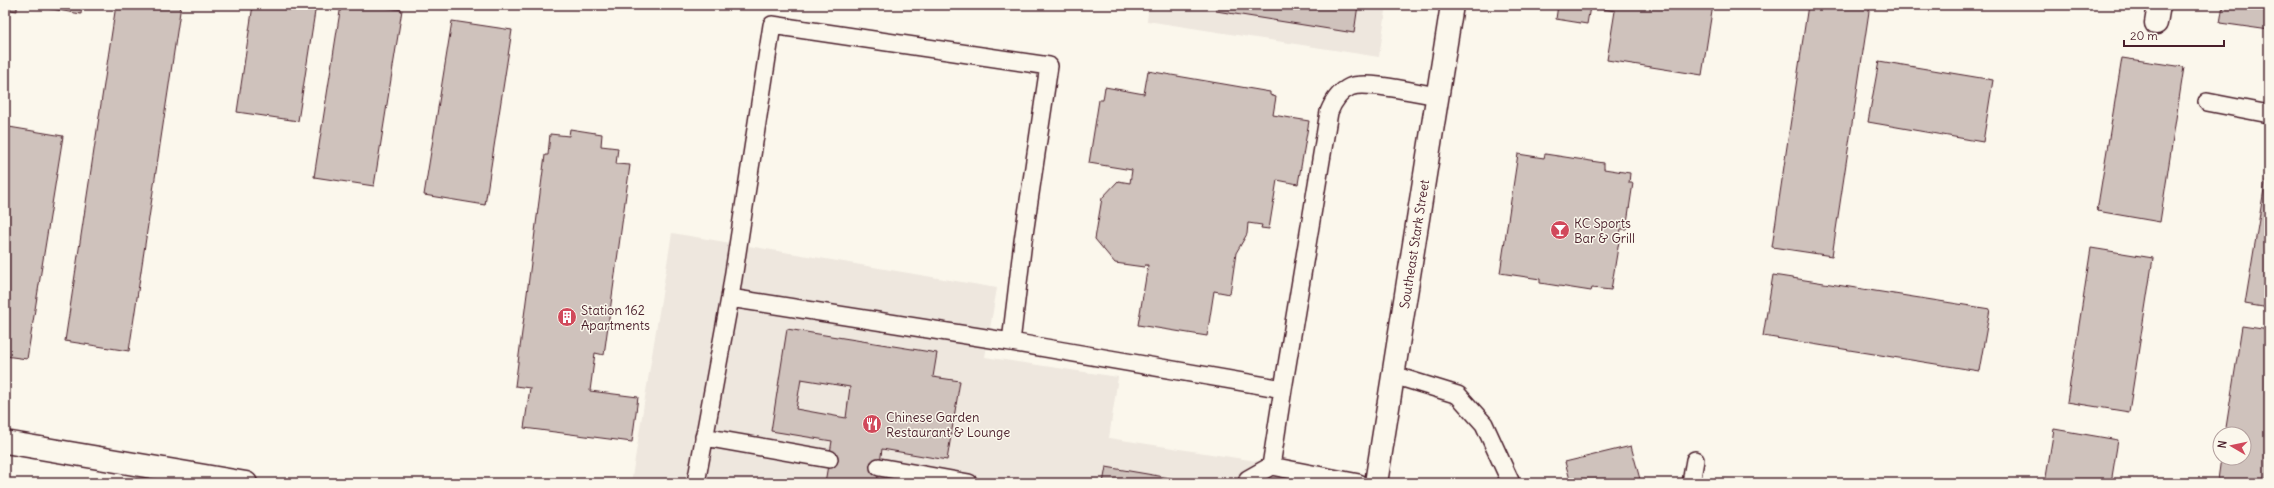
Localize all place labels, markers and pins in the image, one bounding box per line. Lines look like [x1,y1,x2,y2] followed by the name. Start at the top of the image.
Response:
[1574,215,1635,247] place label: KC Sports Bar & Grill
[1549,219,1571,241] bar icon: KC Sports Bar & Grill
[581,302,650,334] place label: Station 162 Apartments
[556,306,578,328] building icon: Station 162 Apartments
[886,409,1010,441] place label: Chinese Garden Restaurant & Lounge
[861,413,883,435] restaurant icon: Chinese Garden Restaurant & Lounge

